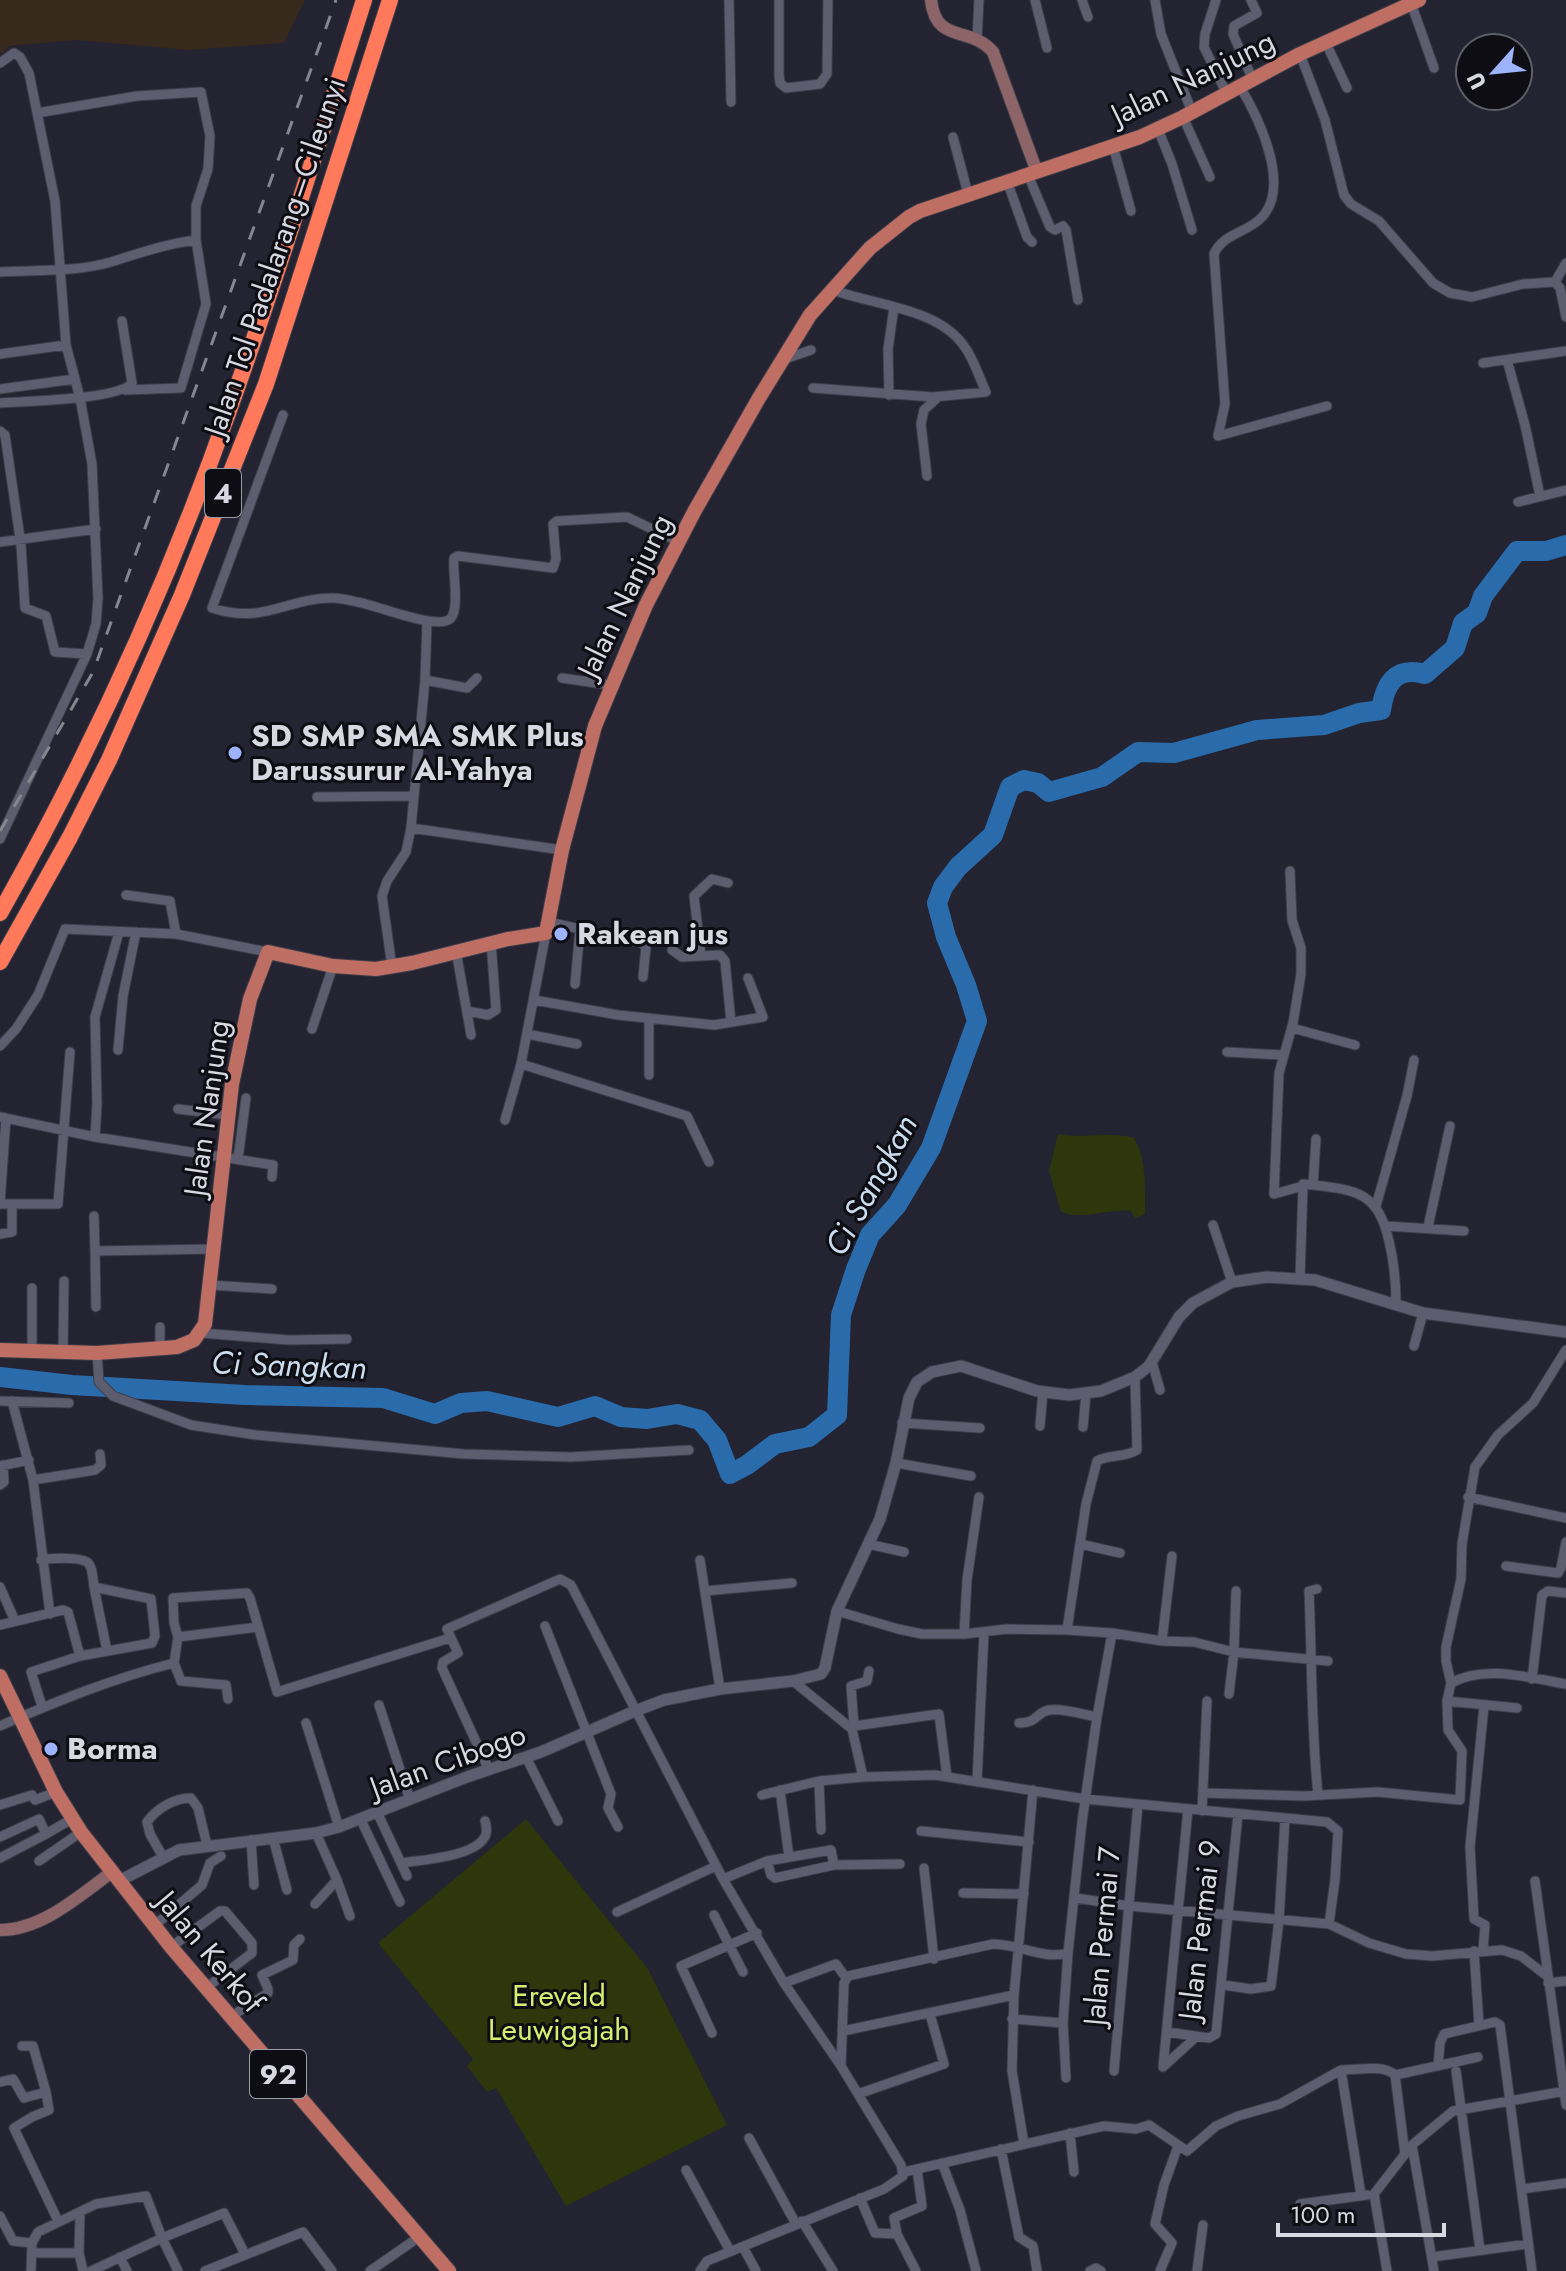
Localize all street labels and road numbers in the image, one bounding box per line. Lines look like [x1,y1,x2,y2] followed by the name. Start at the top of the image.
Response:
[1100,19,1282,137] street label: Jalan Nanjung
[192,72,356,446] street label: Jalan Tol Padalarang–Cileunyi
[205,469,241,517] road number: 4
[565,507,683,688] street label: Jalan Nanjung
[172,1017,240,1203] street label: Jalan Nanjung
[360,1712,532,1810] street label: Jalan Cibogo
[1167,1838,1232,2026] street label: Jalan Permai 9
[1072,1844,1131,2031] street label: Jalan Permai 7
[144,1878,275,2023] street label: Jalan Kerkof
[250,2050,306,2098] road number: 92

